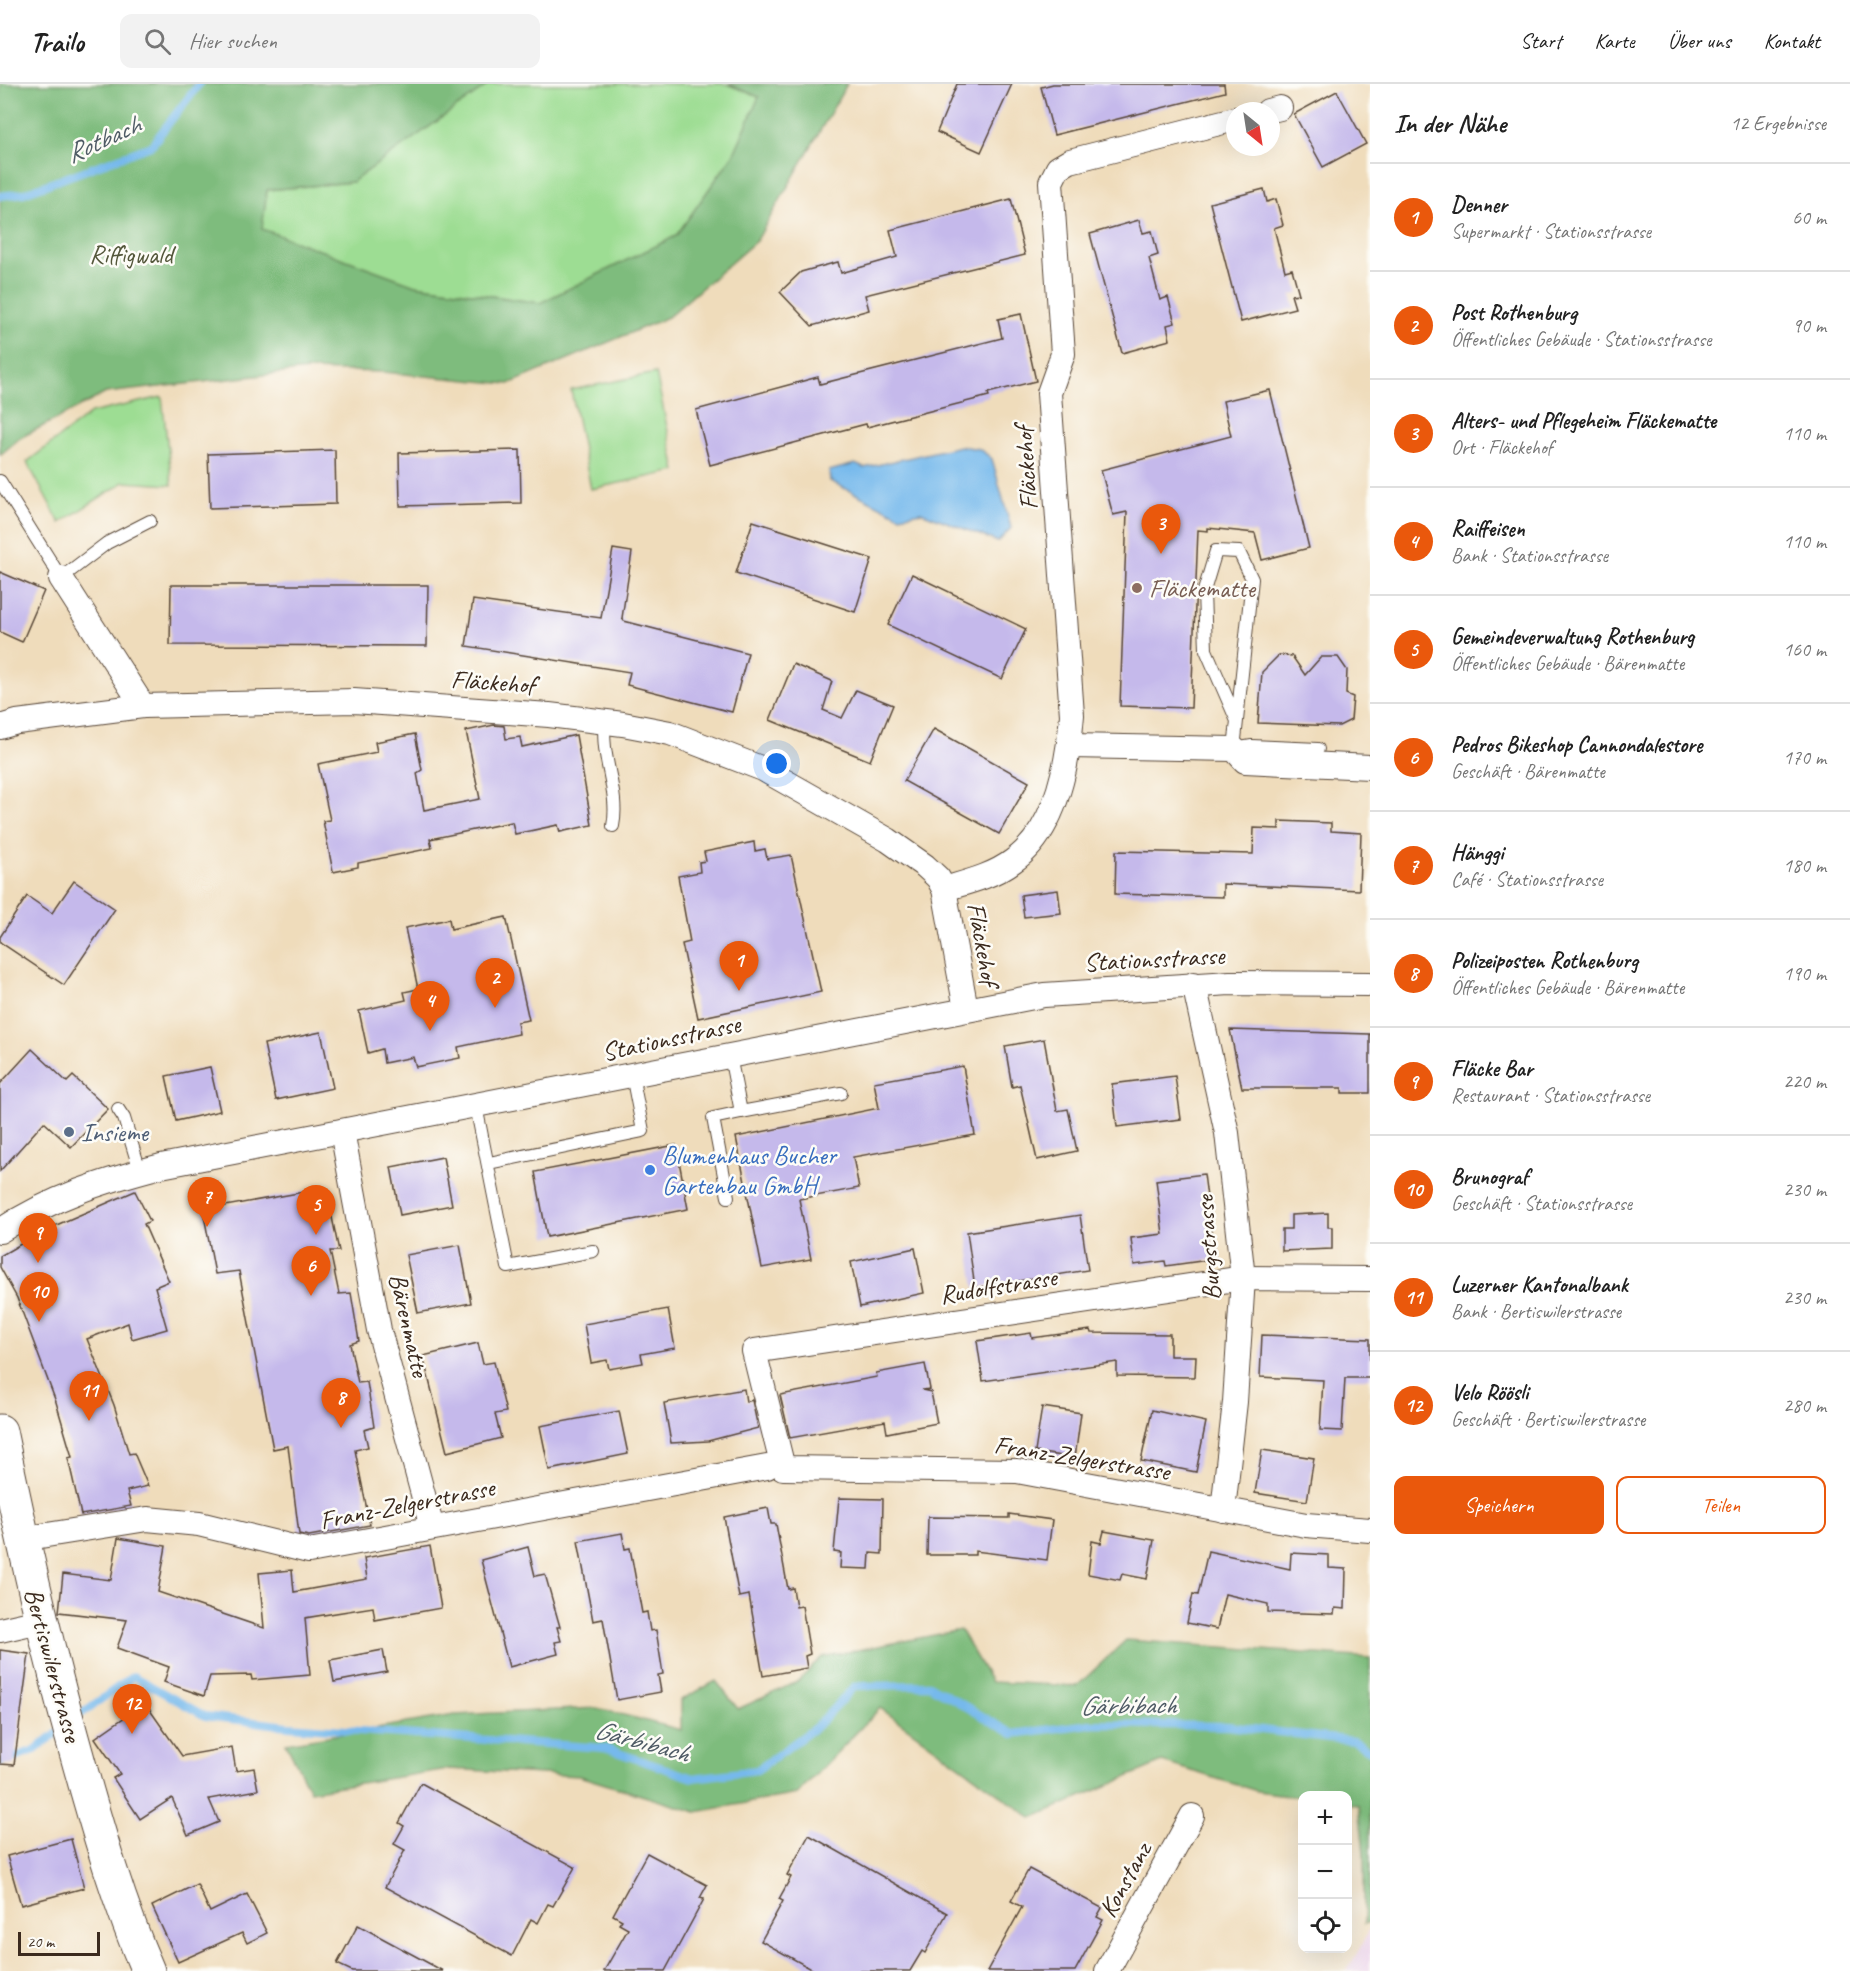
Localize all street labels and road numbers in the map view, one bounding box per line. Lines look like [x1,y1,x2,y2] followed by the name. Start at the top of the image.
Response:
[1006,420,1045,511] street label: Fläckehof
[450,663,541,702] street label: Fläckehof
[959,900,1007,993] street label: Fläckehof
[1083,939,1227,979] street label: Stationsstrasse
[599,1007,745,1069] street label: Stationsstrasse
[1188,1193,1228,1302] street label: Burgstrasse
[937,1260,1061,1312] street label: Rudolfstrasse
[381,1270,437,1381] street label: Bärenmatte
[992,1428,1174,1489] street label: Franz-Zelgerstrasse
[317,1470,499,1537] street label: Franz-Zelgerstrasse
[17,1585,90,1747] street label: Bertiswilerstrasse
[1091,1834,1160,1923] street label: Konstanz

